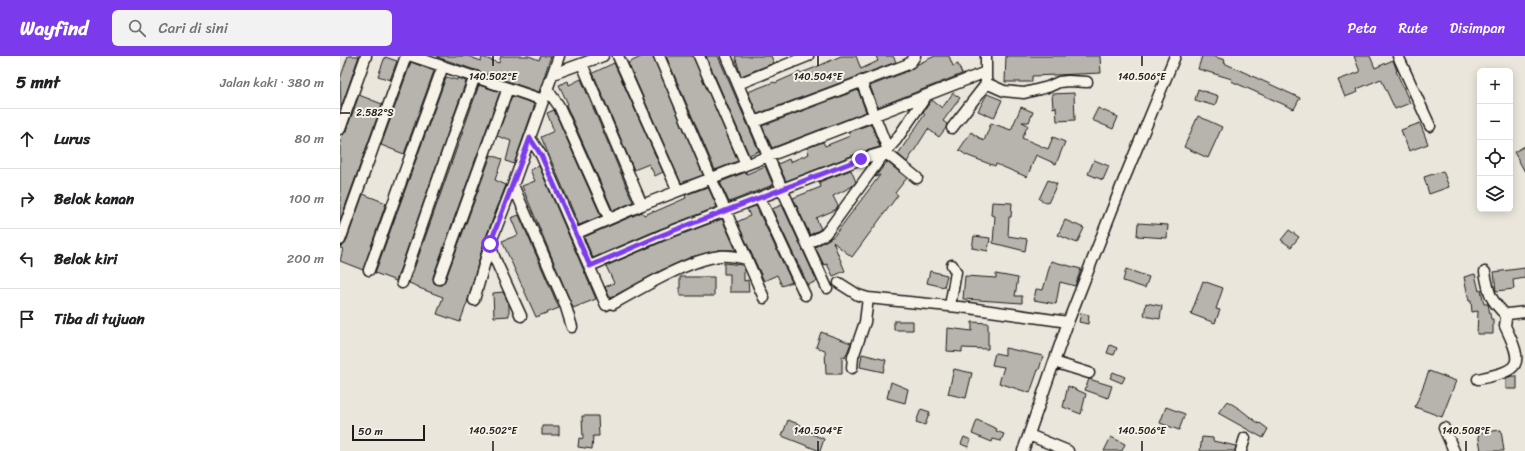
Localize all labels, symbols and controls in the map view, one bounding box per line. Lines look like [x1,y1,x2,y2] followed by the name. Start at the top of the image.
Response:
[112,10,392,46] search box
[20,12,88,45] text: Wayfind
[158,15,228,41] text: Cari di sini
[1348,16,1376,41] text: Peta
[1398,16,1428,41] text: Rute
[1450,16,1505,41] text: Disimpan
[126,17,148,39] icon: search
[16,67,60,97] text: 5 mnt
[469,68,518,86] text: 140.502°E
[794,68,844,86] text: 140.504°E
[1118,68,1167,86] text: 140.506°E
[1477,68,1513,212] map controls
[1477,68,1513,104] button: +
[220,71,324,94] text: Jalan kaki · 380 m
[356,104,394,122] text: 2.582°S
[1477,104,1513,140] button: −
[54,126,90,152] text: Lurus
[295,127,324,150] text: 80 m
[16,128,38,150] icon: ahead
[1477,140,1513,176] button: locate
[852,150,870,168] route end
[1477,176,1513,212] button: layers
[54,186,134,212] text: Belok kanan
[289,187,324,210] text: 100 m
[16,188,38,210] icon: right
[481,235,499,253] route start
[54,246,117,272] text: Belok kiri
[287,247,324,270] text: 200 m
[16,248,38,270] icon: left
[54,306,145,332] text: Tiba di tujuan
[16,308,38,330] icon: arrive
[358,422,383,441] text: 50 m
[469,422,518,440] text: 140.502°E
[794,422,844,440] text: 140.504°E
[1118,422,1167,440] text: 140.506°E
[1442,422,1492,440] text: 140.508°E
[352,423,425,442] scale bar

